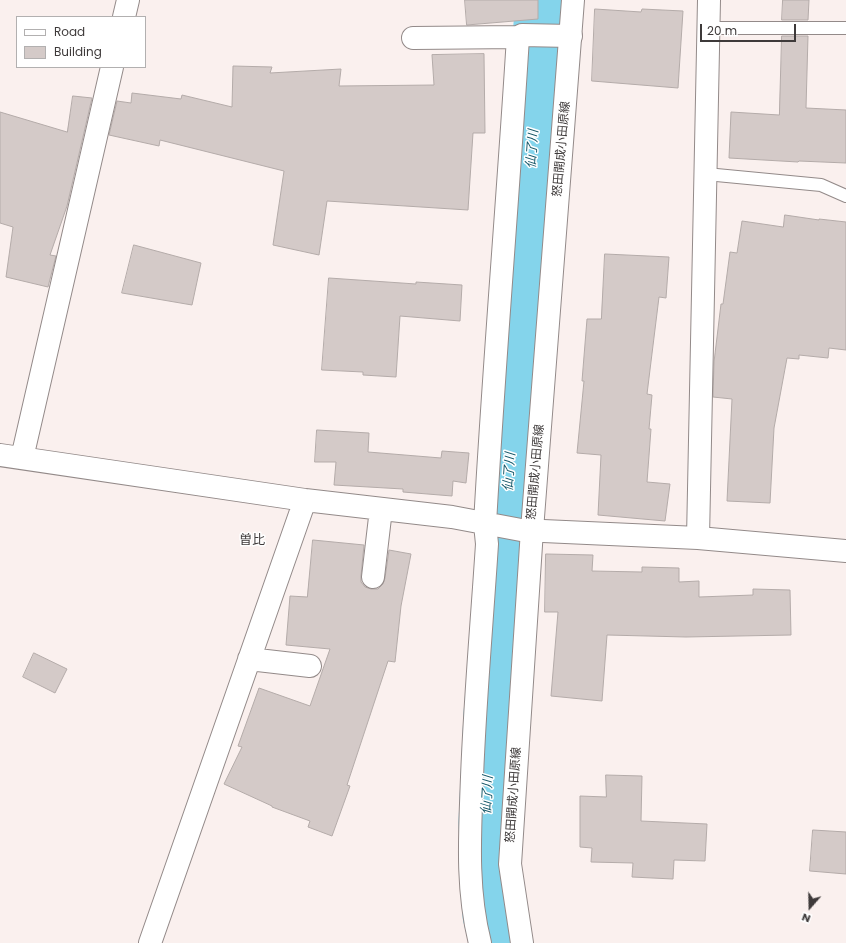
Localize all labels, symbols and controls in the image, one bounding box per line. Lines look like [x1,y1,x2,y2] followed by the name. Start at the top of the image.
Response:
[16,16,146,68] legend
[702,16,798,42] scale bar
[707,22,737,39] text: 20 m
[54,23,85,40] text: Road
[54,43,102,60] text: Building
[551,101,573,197] street label: 怒田開成小田原線
[524,129,542,169] water label: 仙了川
[525,424,547,520] street label: 怒田開成小田原線
[501,452,519,492] water label: 仙了川
[239,533,265,549] district label: 曽比
[503,747,525,843] street label: 怒田開成小田原線
[479,775,497,815] water label: 仙了川
[790,887,830,927] north arrow
[799,909,813,927] text: N

